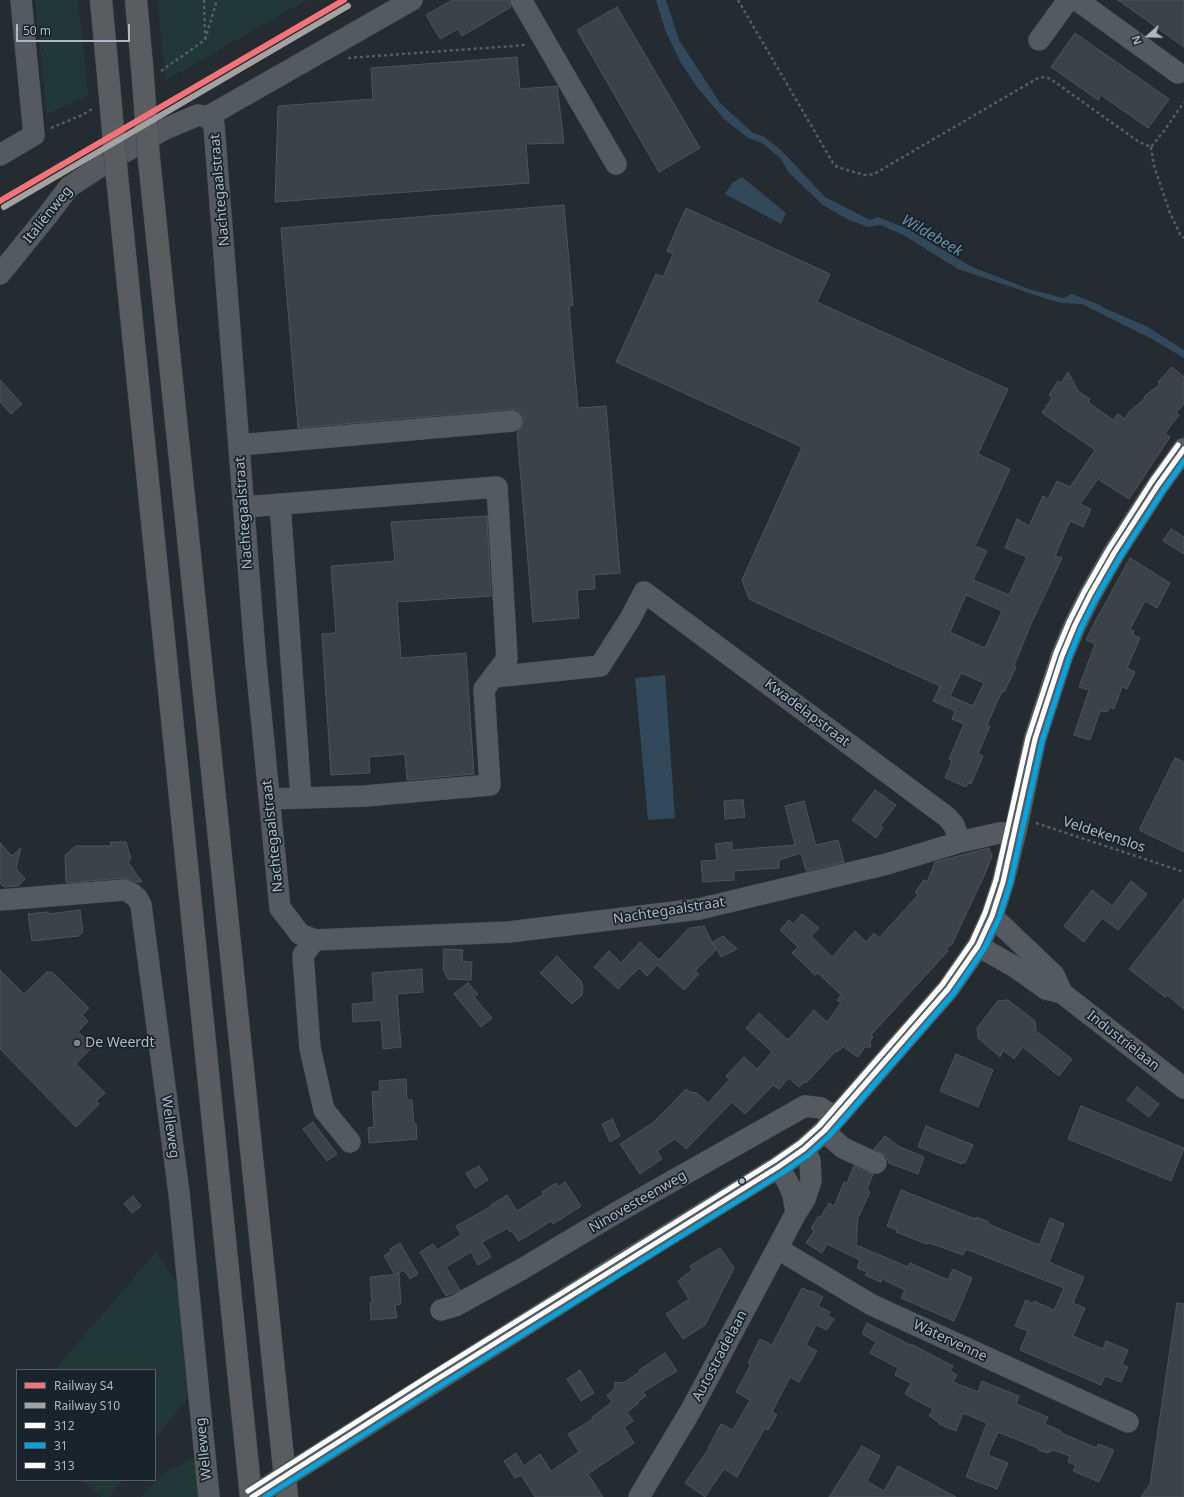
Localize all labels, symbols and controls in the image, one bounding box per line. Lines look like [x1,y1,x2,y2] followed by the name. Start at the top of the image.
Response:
[18,16,132,42] scale bar
[1128,16,1168,56] north arrow
[23,22,51,39] text: 50 m
[1128,34,1145,47] text: N
[207,133,233,247] street label: Nachtegaalstraat
[20,183,76,247] street label: Italiënweg
[898,211,966,261] water label: Wildebeek
[232,456,256,570] street label: Nachtegaalstraat
[761,676,853,750] street label: Kwadelapstraat
[259,779,287,893] street label: Nachtegaalstraat
[1061,814,1147,856] street label: Veldekenslos
[612,894,726,928] street label: Nachtegaalstraat
[1083,1007,1163,1075] street label: Industrielaan
[85,1035,154,1051] place label: De Weerdt
[72,1038,82,1048] marker: De Weerdt
[157,1095,183,1159] street label: Welleweg
[586,1167,690,1237] street label: Ninovesteenweg
[737,1176,747,1186] unlabelled marker
[689,1308,751,1404] street label: Autostradelaan
[910,1317,990,1365] street label: Watervenne
[16,1369,156,1481] legend
[54,1377,113,1394] text: Railway S4
[54,1397,120,1414] text: Railway S10
[54,1417,75,1434] text: 312
[192,1417,216,1481] street label: Welleweg
[54,1437,68,1454] text: 31
[54,1457,75,1474] text: 313

